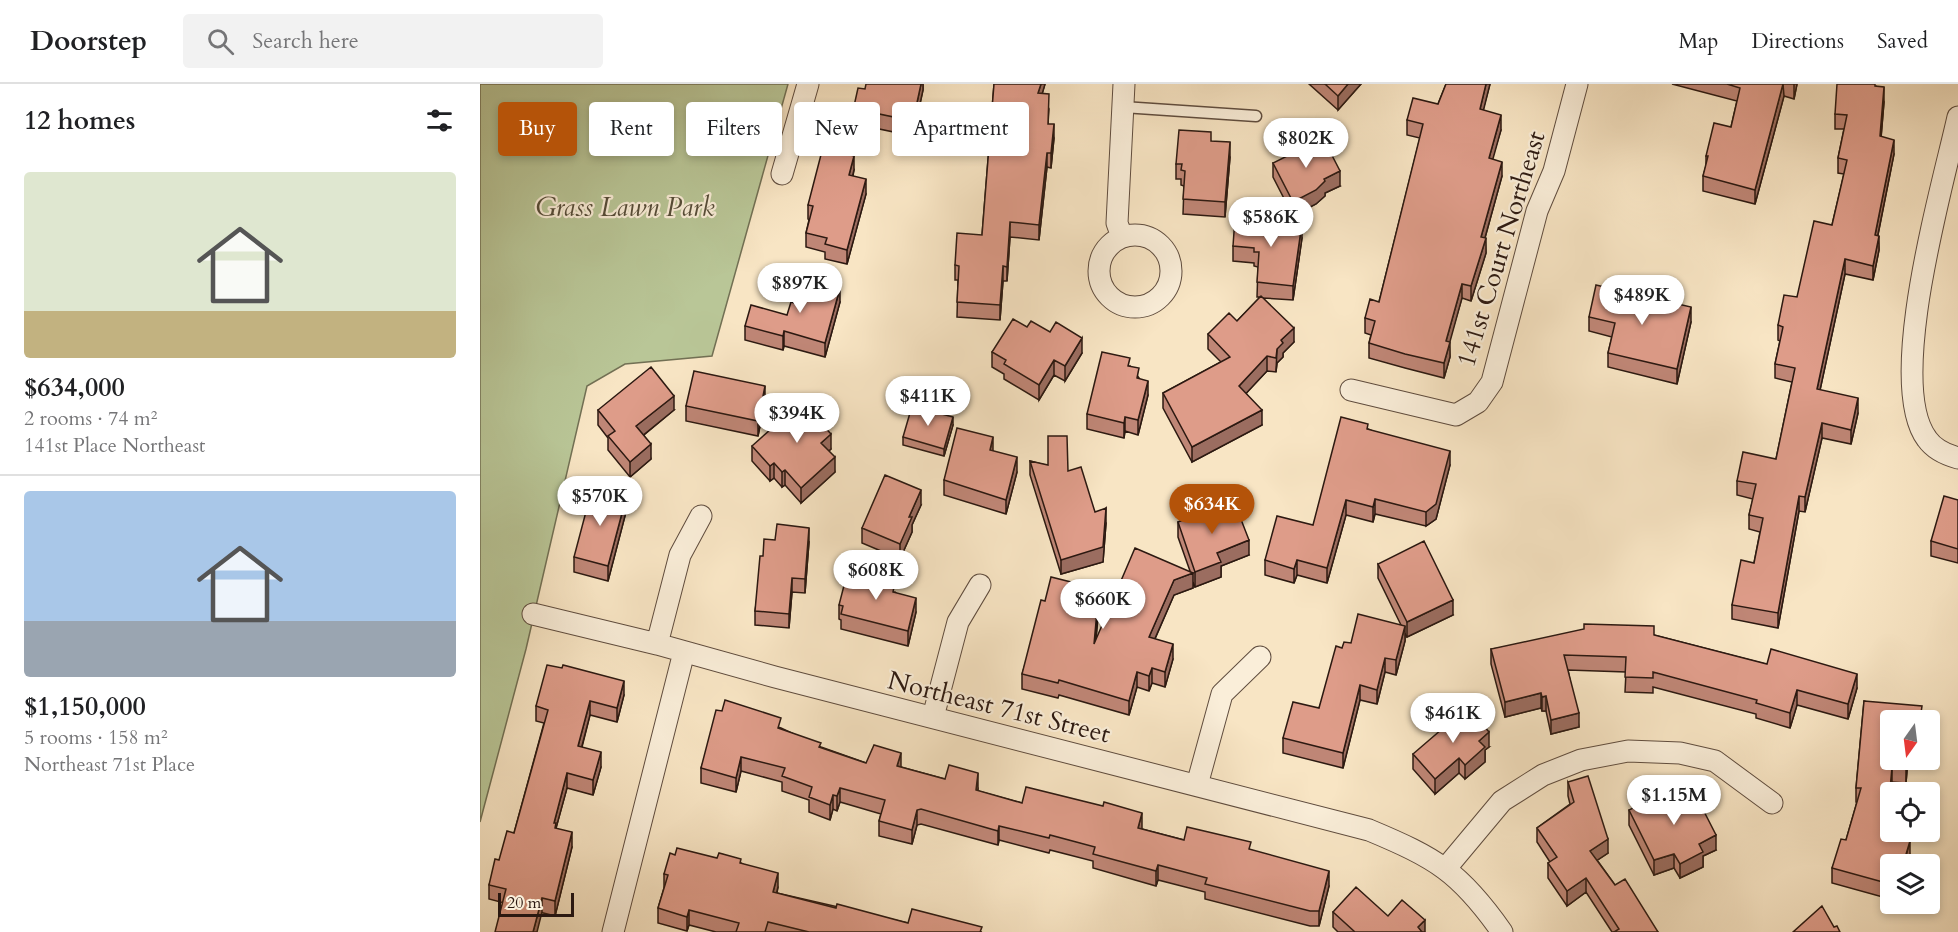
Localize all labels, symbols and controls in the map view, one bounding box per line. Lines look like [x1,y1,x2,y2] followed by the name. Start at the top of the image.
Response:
[183,14,603,68] search box
[30,22,147,60] text: Doorstep
[204,25,237,58] icon: search
[252,26,359,56] text: Search here
[1678,27,1718,56] text: Map
[1751,27,1844,56] text: Directions
[1877,27,1928,56] text: Saved
[498,102,577,156] chip: Buy
[589,102,674,156] chip: Rent
[686,102,782,156] chip: Filters
[794,102,880,156] chip: New
[892,102,1029,156] chip: Apartment
[24,103,135,138] text: 12 homes
[423,104,456,137] icon: filters
[1264,118,1348,169] pin: $802K
[1277,124,1335,151] text: $802K
[1448,127,1554,371] street label: 141st Court Northeast
[535,190,715,225] park label: Grass Lawn Park
[1229,197,1313,248] pin: $586K
[1242,203,1300,230] text: $586K
[186,211,294,319] icon: home
[758,263,842,314] pin: $897K
[771,269,829,296] text: $897K
[1600,275,1684,326] pin: $489K
[1613,281,1671,308] text: $489K
[24,370,125,405] text: $634,000
[886,376,970,427] pin: $411K
[899,382,957,409] text: $411K
[755,393,839,444] pin: $394K
[768,399,826,426] text: $394K
[24,405,157,432] text: 2 rooms · 74 m²
[24,432,205,459] text: 141st Place Northeast
[558,476,642,527] pin: $570K
[571,482,629,509] text: $570K
[1170,484,1254,535] pin: $634K
[1183,490,1241,517] text: $634K
[186,530,294,638] icon: home
[834,550,918,601] pin: $608K
[847,556,905,583] text: $608K
[1061,579,1145,630] pin: $660K
[1074,585,1132,612] text: $660K
[884,662,1114,752] street label: Northeast 71st Street
[24,689,146,724] text: $1,150,000
[1411,693,1495,744] pin: $461K
[1424,699,1482,726] text: $461K
[1880,710,1940,770] north arrow
[1880,710,1940,914] map controls
[24,724,168,751] text: 5 rooms · 158 m²
[24,751,195,778] text: Northeast 71st Place
[1625,775,1723,826] pin: $1.15M
[1641,781,1707,808] text: $1.15M
[1880,782,1940,842] button: locate
[1880,854,1940,914] button: layers
[498,890,574,918] scale bar
[507,892,541,914] text: 20 m

